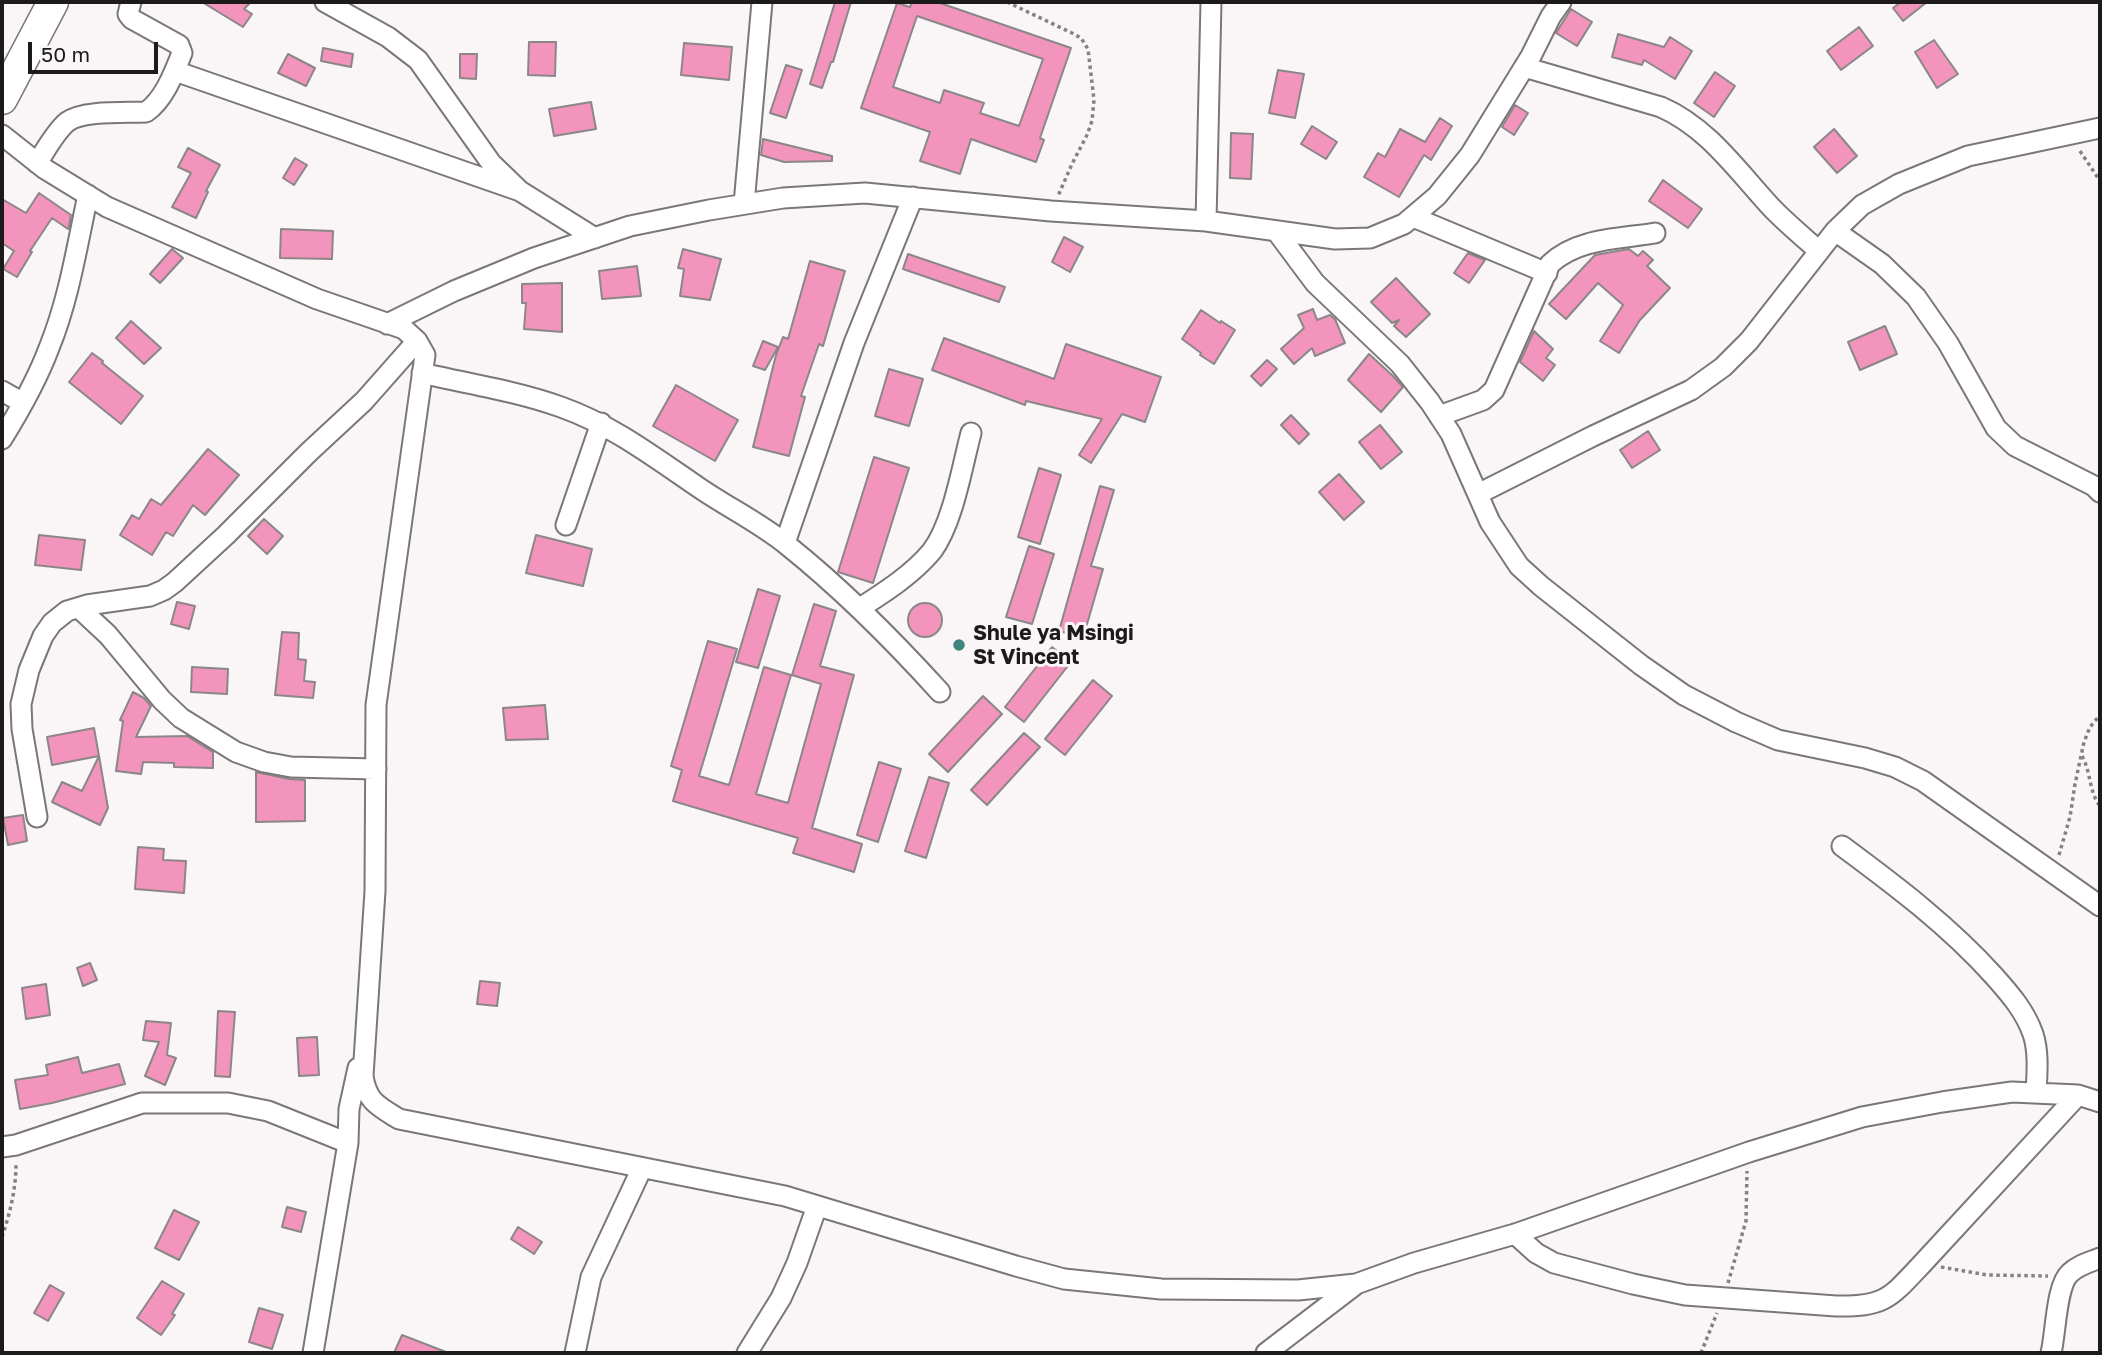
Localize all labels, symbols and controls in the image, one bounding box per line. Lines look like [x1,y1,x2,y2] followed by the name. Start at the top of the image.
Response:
[32,28,161,72] scale bar
[41,41,90,67] text: 50 m
[973,620,1134,670] place label: Shule ya Msingi St Vincent
[951,637,967,653] marker: Shule ya Msingi St Vincent

